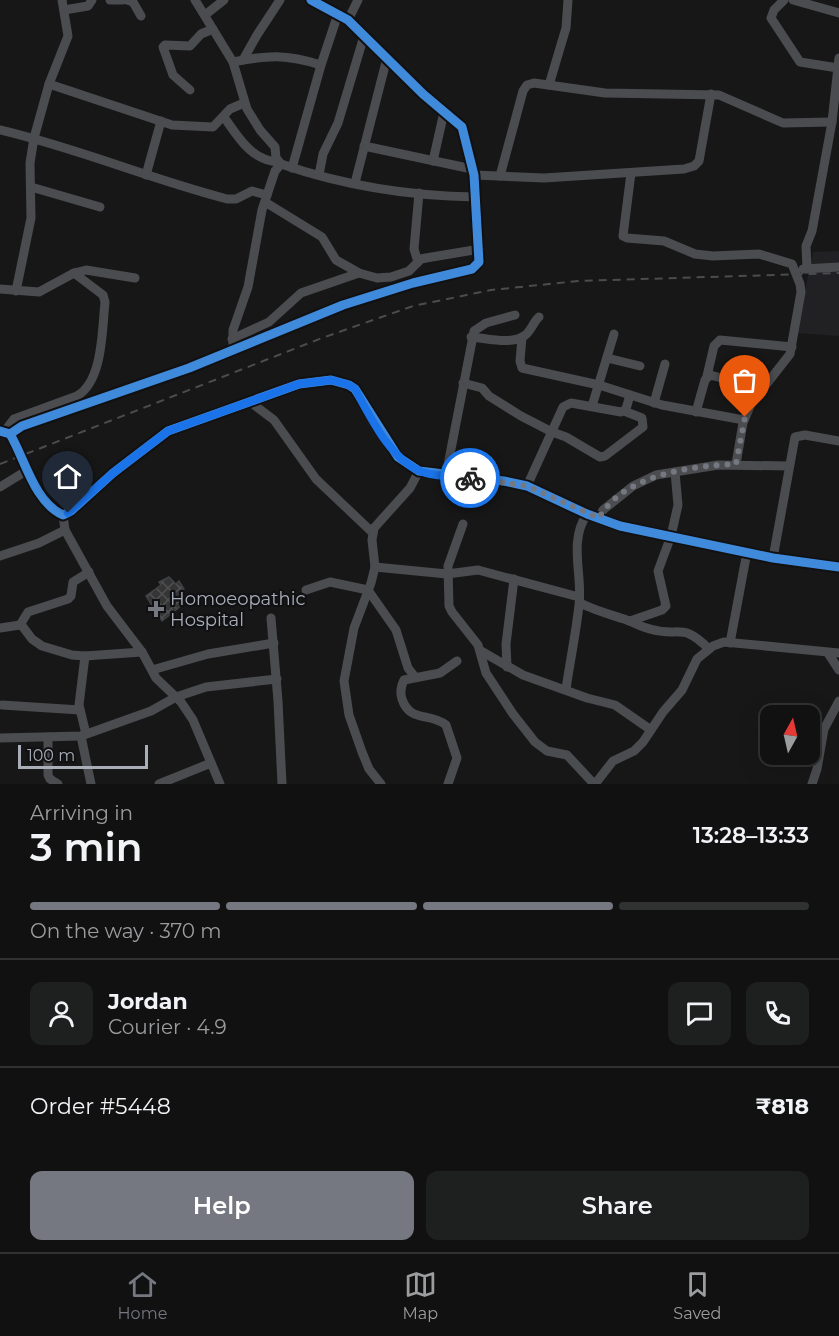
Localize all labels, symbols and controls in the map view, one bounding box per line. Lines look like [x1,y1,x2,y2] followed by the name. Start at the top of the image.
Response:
[719,355,770,417] pin
[728,364,761,397] icon: bag
[440,448,500,508] courier
[42,451,93,513] pin
[51,460,84,493] icon: home
[454,462,487,495] icon: bike
[170,588,306,631] place label: Homoeopathic Hospital
[147,600,165,618] marker: Homoeopathic Hospital
[760,705,820,765] north arrow
[760,705,820,765] map controls
[18,742,148,770] scale bar
[27,746,75,765] text: 100 m
[30,801,133,825] text: Arriving in
[693,822,809,849] text: 13:28–13:33
[30,823,143,871] text: 3 min
[30,919,222,943] text: On the way · 370 m
[30,982,93,1045] button: person
[668,982,731,1045] button: chat
[746,982,809,1045] button: phone
[108,988,188,1015] text: Jordan
[108,1015,227,1039] text: Courier · 4.9
[30,1093,171,1120] text: Order #5448
[755,1093,809,1120] text: ₹818
[30,1171,414,1240] button: Help
[426,1171,809,1240] button: Share
[118,1268,167,1323] tab: Home
[403,1268,438,1323] tab: Map
[673,1268,721,1323] tab: Saved

